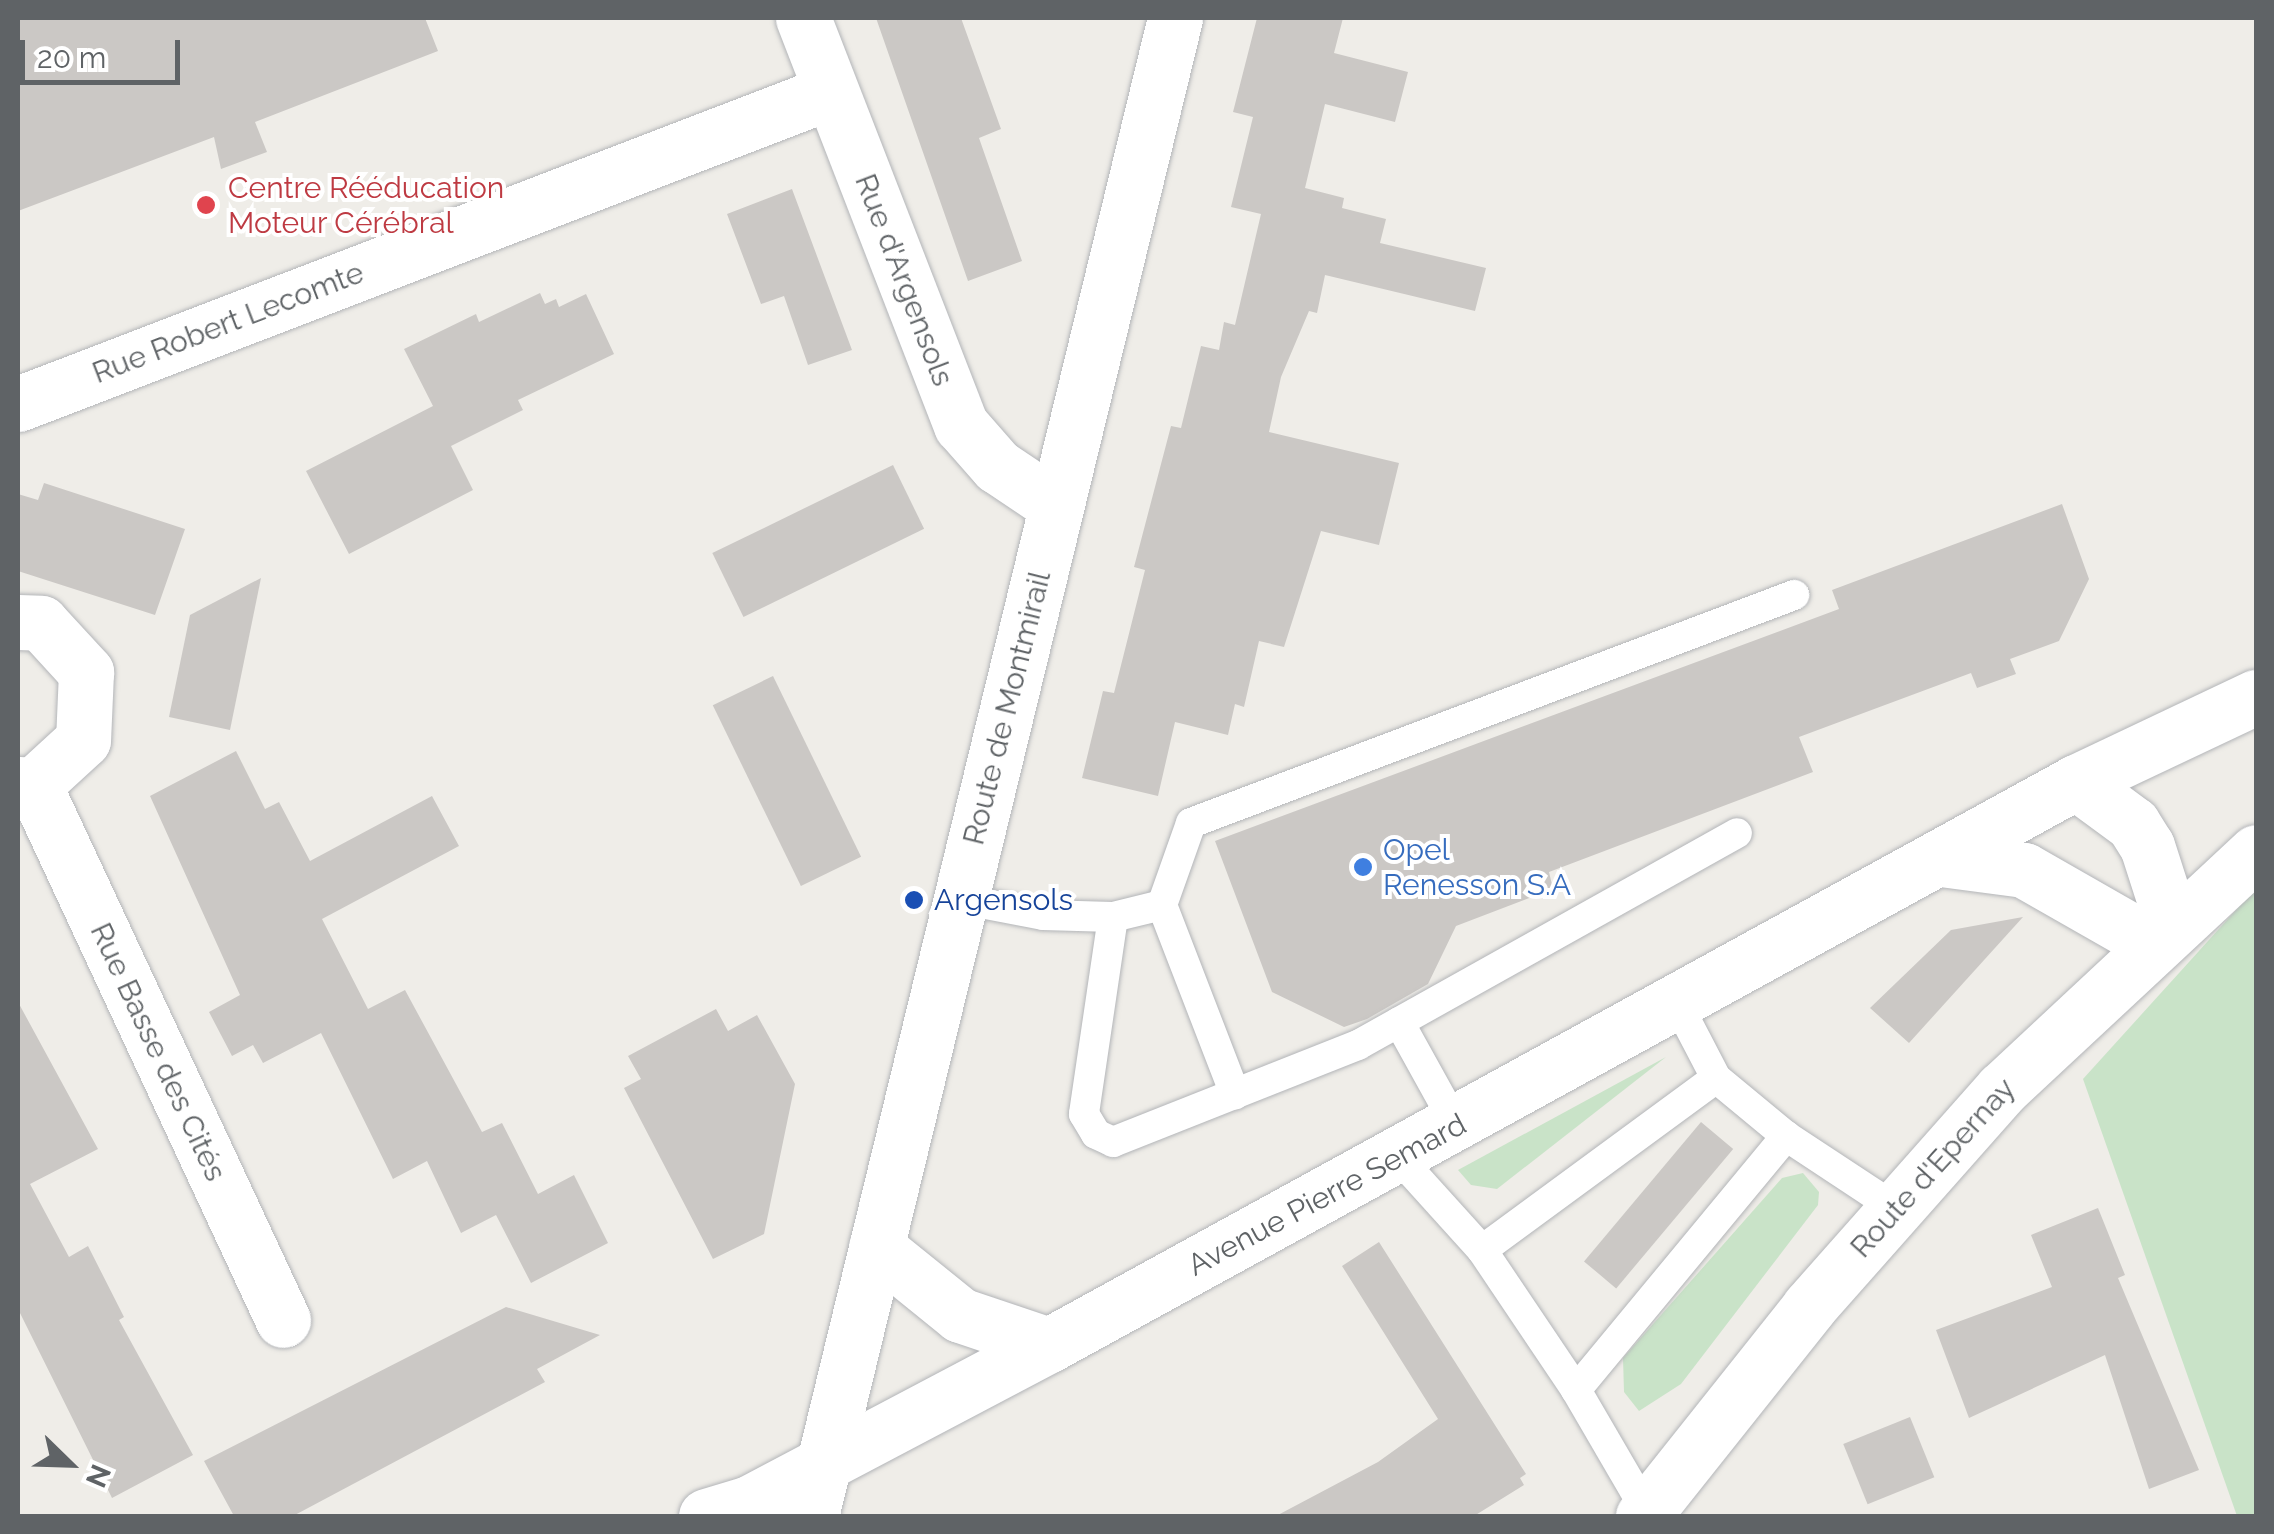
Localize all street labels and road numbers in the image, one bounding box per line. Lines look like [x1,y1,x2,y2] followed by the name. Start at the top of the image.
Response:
[847,169,961,391] street label: Rue d'Argensols
[87,255,369,391] street label: Rue Robert Lecomte
[956,567,1058,849] street label: Route de Montmirail
[82,917,234,1187] street label: Rue Basse des Cités
[1843,1071,2023,1265] street label: Route d'Epernay
[1182,1106,1472,1284] street label: Avenue Pierre Semard

